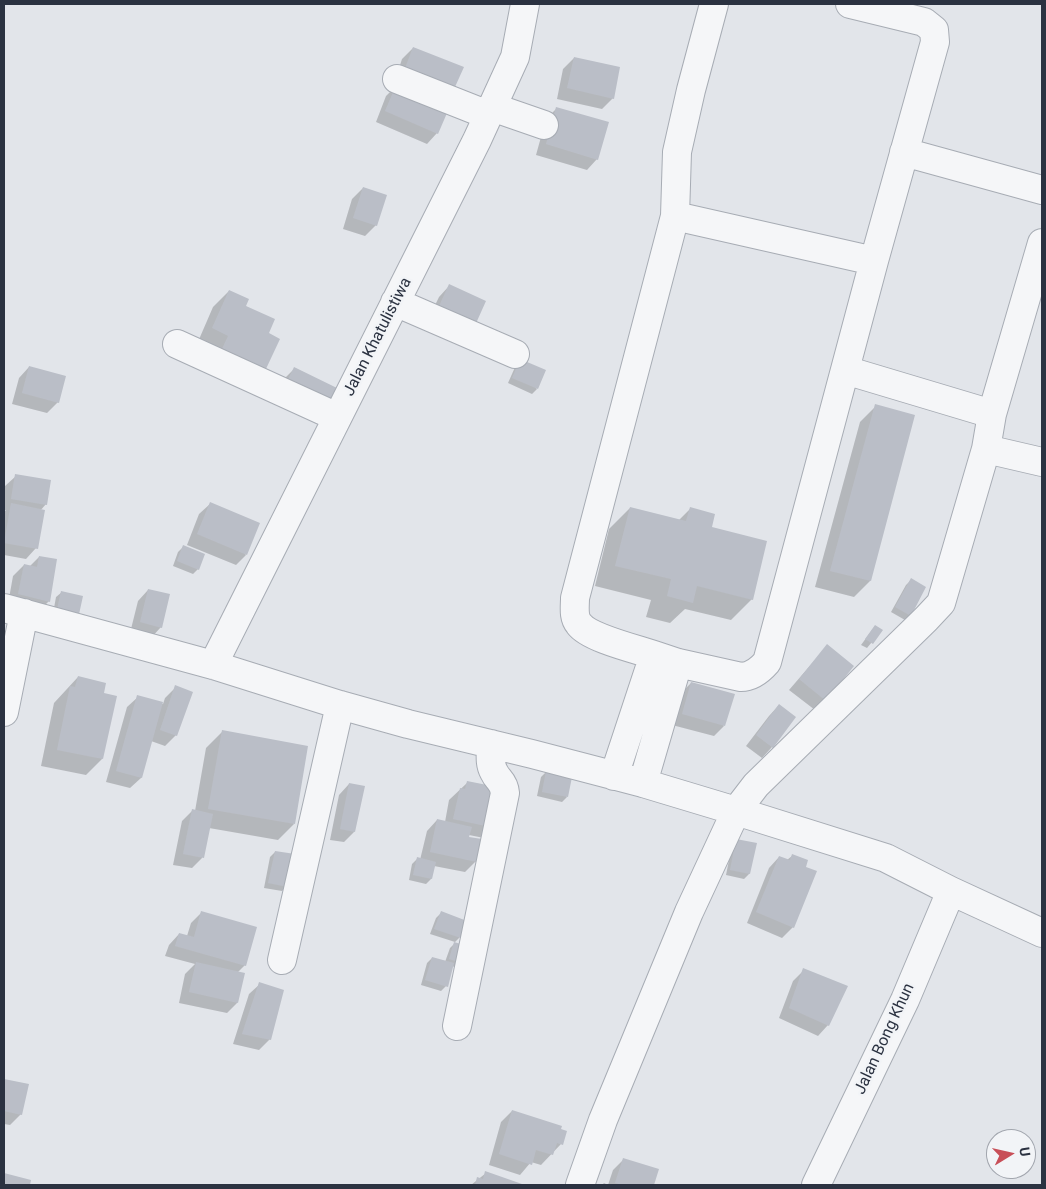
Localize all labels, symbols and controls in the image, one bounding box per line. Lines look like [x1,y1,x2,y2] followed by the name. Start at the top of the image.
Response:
[340,275,416,399] street label: Jalan Khatulistiwa
[851,980,919,1098] street label: Jalan Bong Khun
[986,1129,1036,1179] north arrow
[1016,1146,1033,1158] text: U

